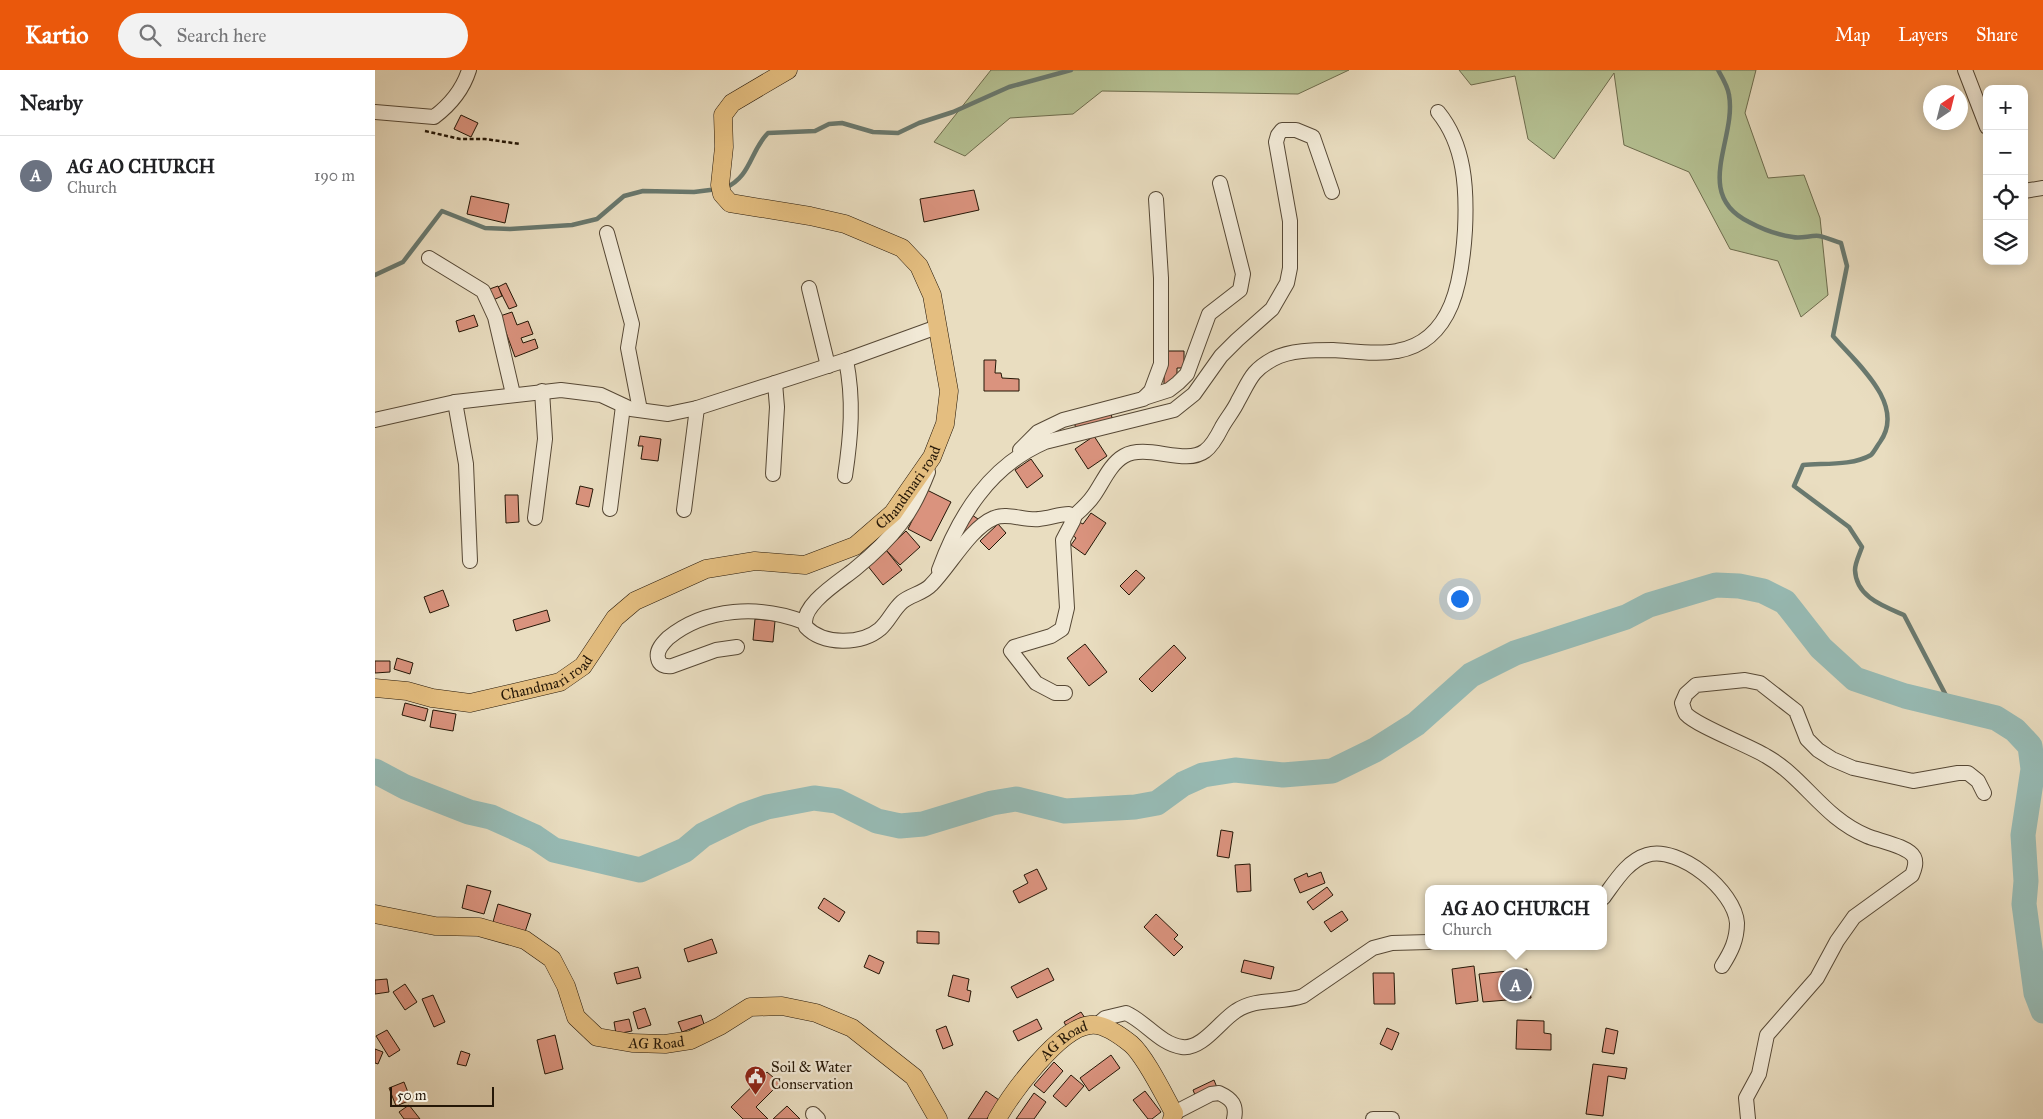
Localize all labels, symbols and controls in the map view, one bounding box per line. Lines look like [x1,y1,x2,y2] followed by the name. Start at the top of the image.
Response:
[118,13,468,58] search box
[25,20,88,50] text: Kartio
[136,21,164,49] icon: search
[176,24,266,47] text: Search here
[1835,24,1870,46] text: Map
[1898,24,1948,46] text: Layers
[1976,24,2018,46] text: Share
[1923,85,1968,130] north arrow
[1983,85,2028,265] map controls
[1983,85,2028,130] button: +
[20,90,83,116] text: Nearby
[1983,130,2028,175] button: −
[67,155,215,178] text: AG AO CHURCH
[31,166,41,185] text: A
[314,166,355,185] text: 190 m
[1983,175,2028,220] button: locate
[67,178,117,197] text: Church
[1983,220,2028,265] button: layers
[872,443,945,533] street label: Chandmari road
[1447,586,1473,612] your location
[499,652,597,705] street label: Chandmari road
[1425,885,1607,950] popup
[1442,897,1590,920] text: AG AO CHURCH
[1442,920,1492,939] text: Church
[1500,966,1532,1004] pin: A
[1035,1017,1090,1065] street label: AG Road
[627,1032,686,1053] street label: AG Road
[771,1058,853,1093] place label: Soil & Water Conservation
[743,1064,767,1095] public building icon: Soil & Water Conservation
[390,1084,494,1107] scale bar
[397,1087,426,1104] text: 50 m

